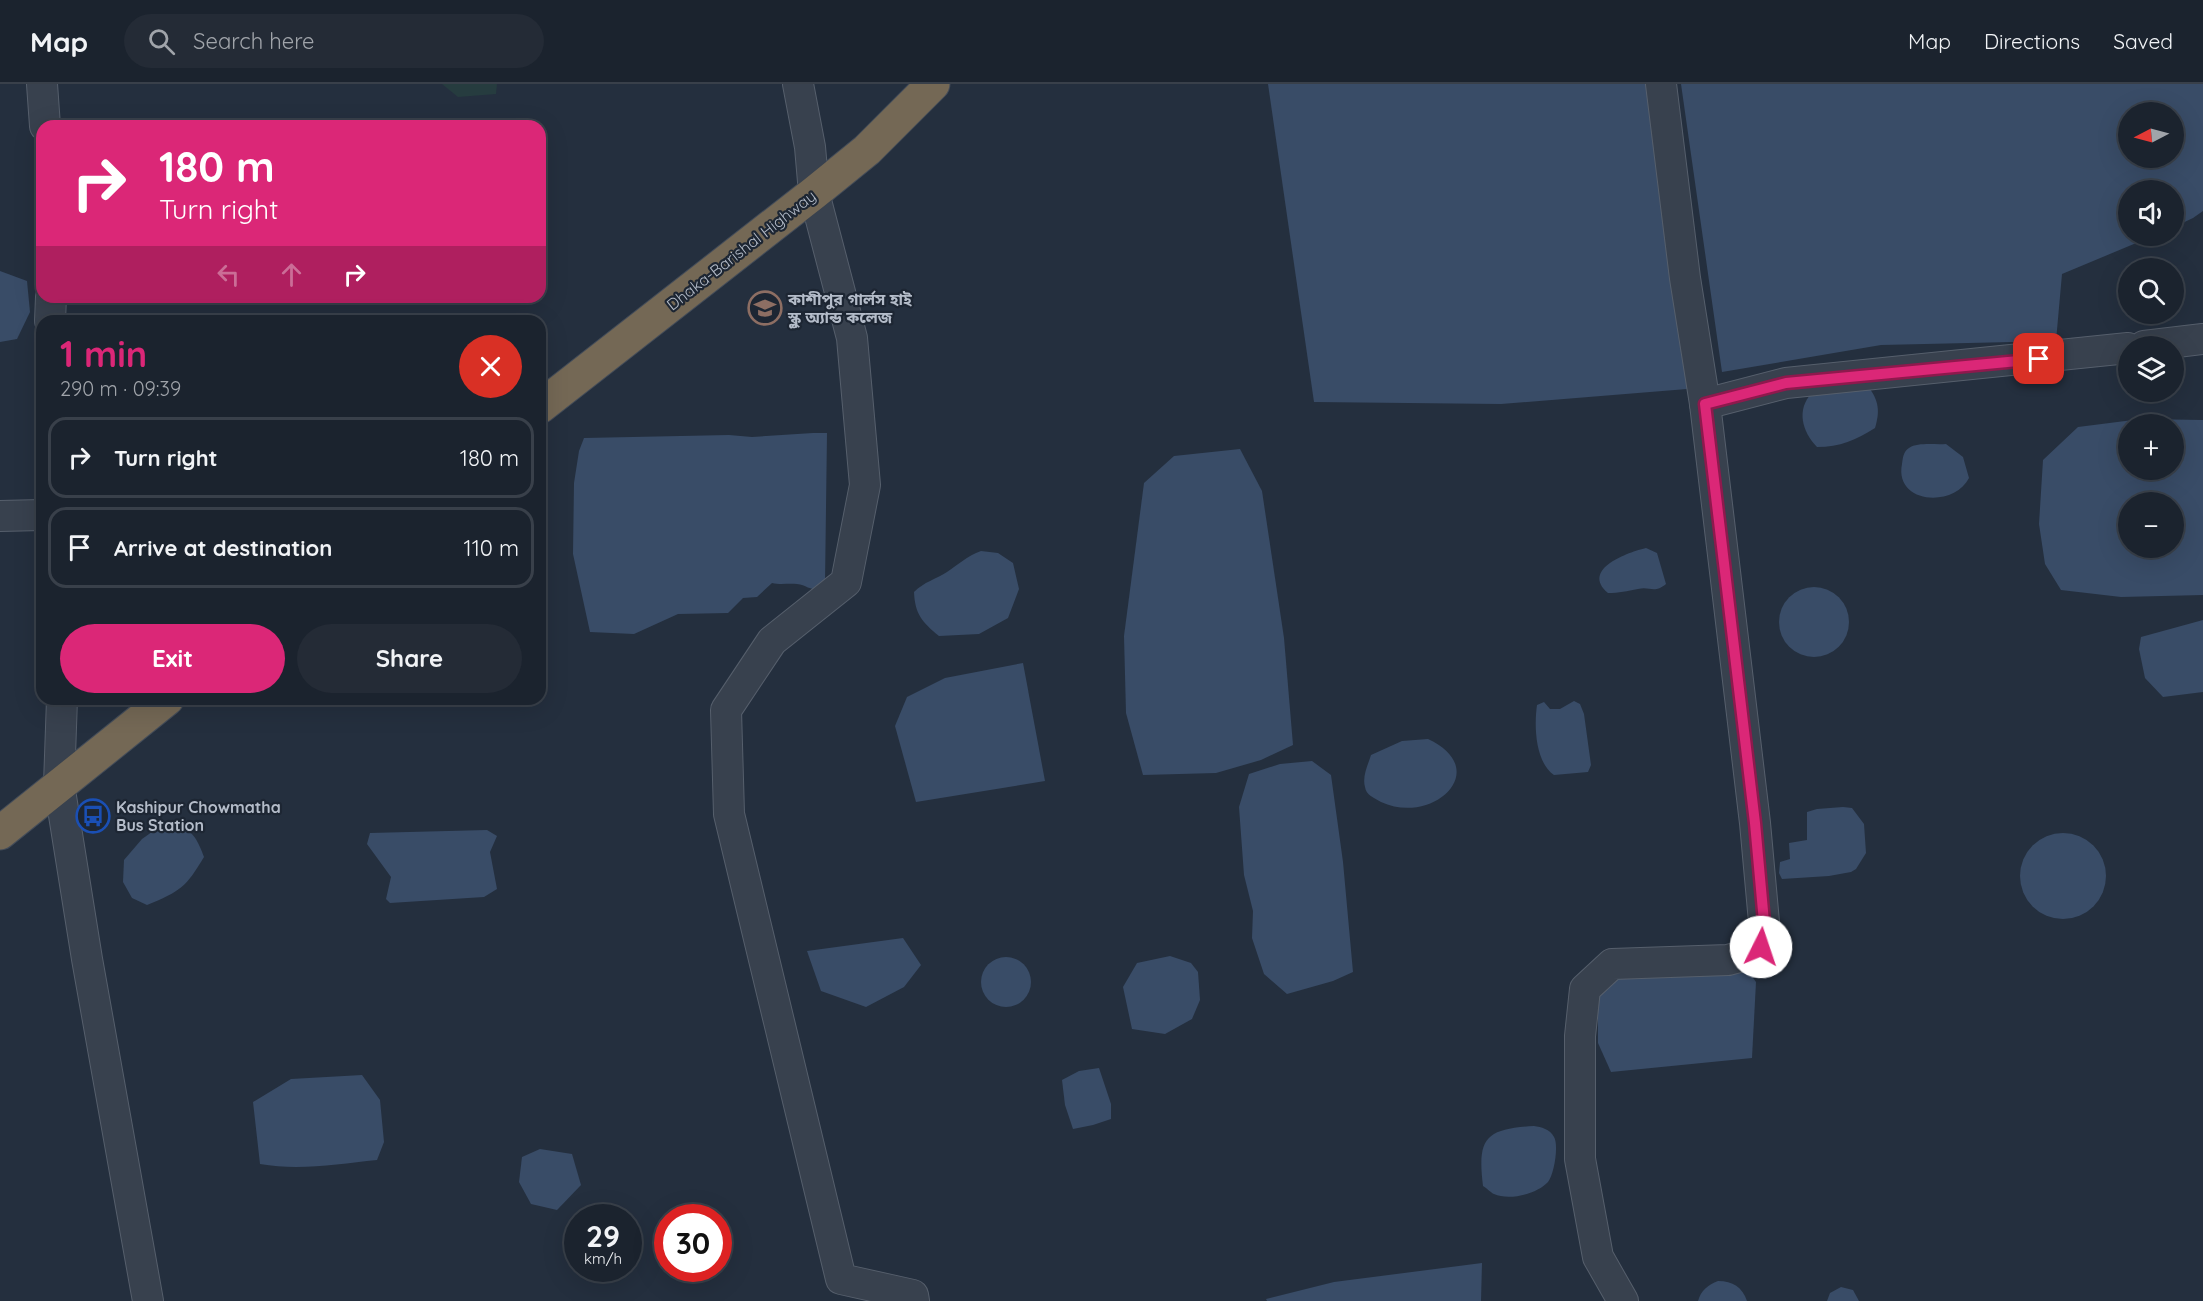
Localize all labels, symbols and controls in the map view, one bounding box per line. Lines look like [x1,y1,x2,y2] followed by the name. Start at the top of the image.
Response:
[124,14,544,68] search box
[30,24,88,59] text: Map
[145,25,178,58] icon: search
[193,27,315,55] text: Search here
[1908,28,1951,54] text: Map
[1984,28,2080,54] text: Directions
[2113,28,2173,54] text: Saved
[2118,102,2184,168] north arrow
[2118,102,2184,558] map controls
[159,140,275,193] text: 180 m
[60,144,138,222] icon: right
[2118,180,2184,246] button: sound
[662,186,820,314] street label: Dhaka-Barishal Highway
[159,192,278,226] text: Turn right
[212,258,245,291] icon: left
[275,258,308,291] icon: ahead
[338,258,371,291] icon: right
[2118,258,2184,324] button: search
[787,289,912,329] place label: কাশীপুর গার্লস হাই স্কুল অ্যান্ড কলেজ
[747,290,783,326] school or university icon: কাশীপুর গার্লস হাই স্কুল অ্যান্ড কলেজ
[60,331,147,376] text: 1 min
[2013,333,2064,384] pin
[459,335,522,398] button: close
[2118,336,2184,402] button: layers
[2022,342,2055,375] icon: arrive
[60,376,181,401] text: 290 m · 09:39
[2118,414,2184,480] button: +
[63,441,96,474] icon: right
[114,444,218,472] text: Turn right
[460,444,519,472] text: 180 m
[2118,492,2184,558] button: −
[63,531,96,564] icon: arrive
[114,534,332,562] text: Arrive at destination
[464,534,519,562] text: 110 m
[60,624,285,693] button: Exit
[297,624,522,693] button: Share
[116,797,281,835] place label: Kashipur Chowmatha Bus Station
[75,798,111,834] bus stop icon: Kashipur Chowmatha Bus Station
[1729,915,1793,979] position arrow
[654,1204,732,1282] speed limit sign: 30
[586,1217,620,1255] text: 29
[584,1249,622,1268] text: km/h

